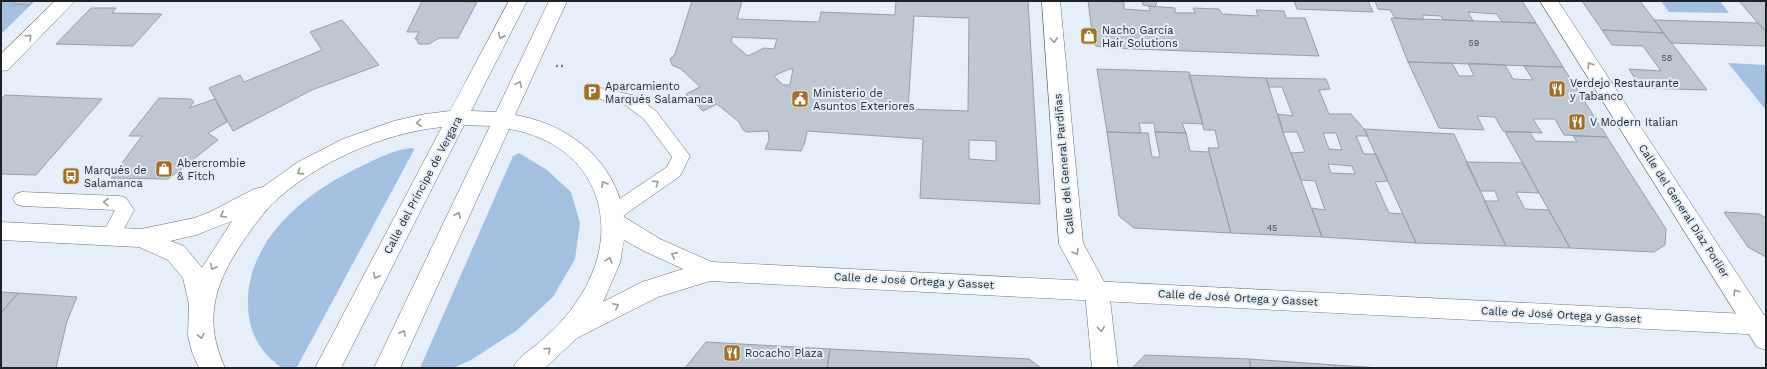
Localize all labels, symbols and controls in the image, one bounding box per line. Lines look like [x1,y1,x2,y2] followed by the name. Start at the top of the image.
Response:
[1102,24,1178,50] place label: Nacho García Hair Solutions
[1079,26,1099,46] shop icon: Nacho García Hair Solutions
[498,32,506,39] one-way arrow
[24,34,32,42] one-way arrow
[1049,37,1058,43] one-way arrow
[1469,38,1479,48] house number: 59
[1662,53,1672,63] house number: 58
[1588,62,1595,69] one-way arrow
[1570,77,1679,103] place label: Verdejo Restaurante y Tabanco
[1547,79,1567,99] restaurant icon: Verdejo Restaurante y Tabanco
[605,80,713,106] place label: Aparcamiento Marqués Salamanca
[514,81,522,89] one-way arrow
[582,82,602,102] parking icon: Aparcamiento Marqués Salamanca
[813,87,915,113] place label: Ministerio de Asuntos Exteriores
[790,89,810,109] public building icon: Ministerio de Asuntos Exteriores
[1051,93,1077,235] street label: Calle del General Pardiñas
[1567,112,1587,132] restaurant icon: V Modern Italian
[381,114,465,256] street label: Calle del Príncipe de Vergara
[1590,116,1678,129] place label: V Modern Italian
[416,118,423,127] one-way arrow
[1636,142,1732,281] street label: Calle del General Díaz Porlier
[177,157,246,183] place label: Abercrombie & Fitch
[154,159,174,179] shop icon: Abercrombie & Fitch
[84,164,147,190] place label: Marqués de Salamanca
[61,166,81,186] bus stop icon: Marqués de Salamanca
[297,167,304,175] one-way arrow
[602,181,609,188] one-way arrow
[652,181,659,188] one-way arrow
[103,198,109,206] one-way arrow
[220,210,227,218] one-way arrow
[453,211,461,219] one-way arrow
[1267,223,1277,233] house number: 45
[1071,248,1079,255] one-way arrow
[671,252,678,260] one-way arrow
[604,257,612,264] one-way arrow
[210,263,218,270] one-way arrow
[834,270,995,292] street label: Calle de José Ortega y Gasset
[373,272,380,280] one-way arrow
[1158,287,1319,309] street label: Calle de José Ortega y Gasset
[1733,289,1740,296] one-way arrow
[612,304,620,311] one-way arrow
[1481,304,1642,326] street label: Calle de José Ortega y Gasset
[1097,326,1106,332] one-way arrow
[398,329,406,337] one-way arrow
[196,333,204,339] one-way arrow
[722,343,742,363] restaurant icon: Rocacho Plaza
[543,347,551,355] one-way arrow
[745,347,823,360] place label: Rocacho Plaza

